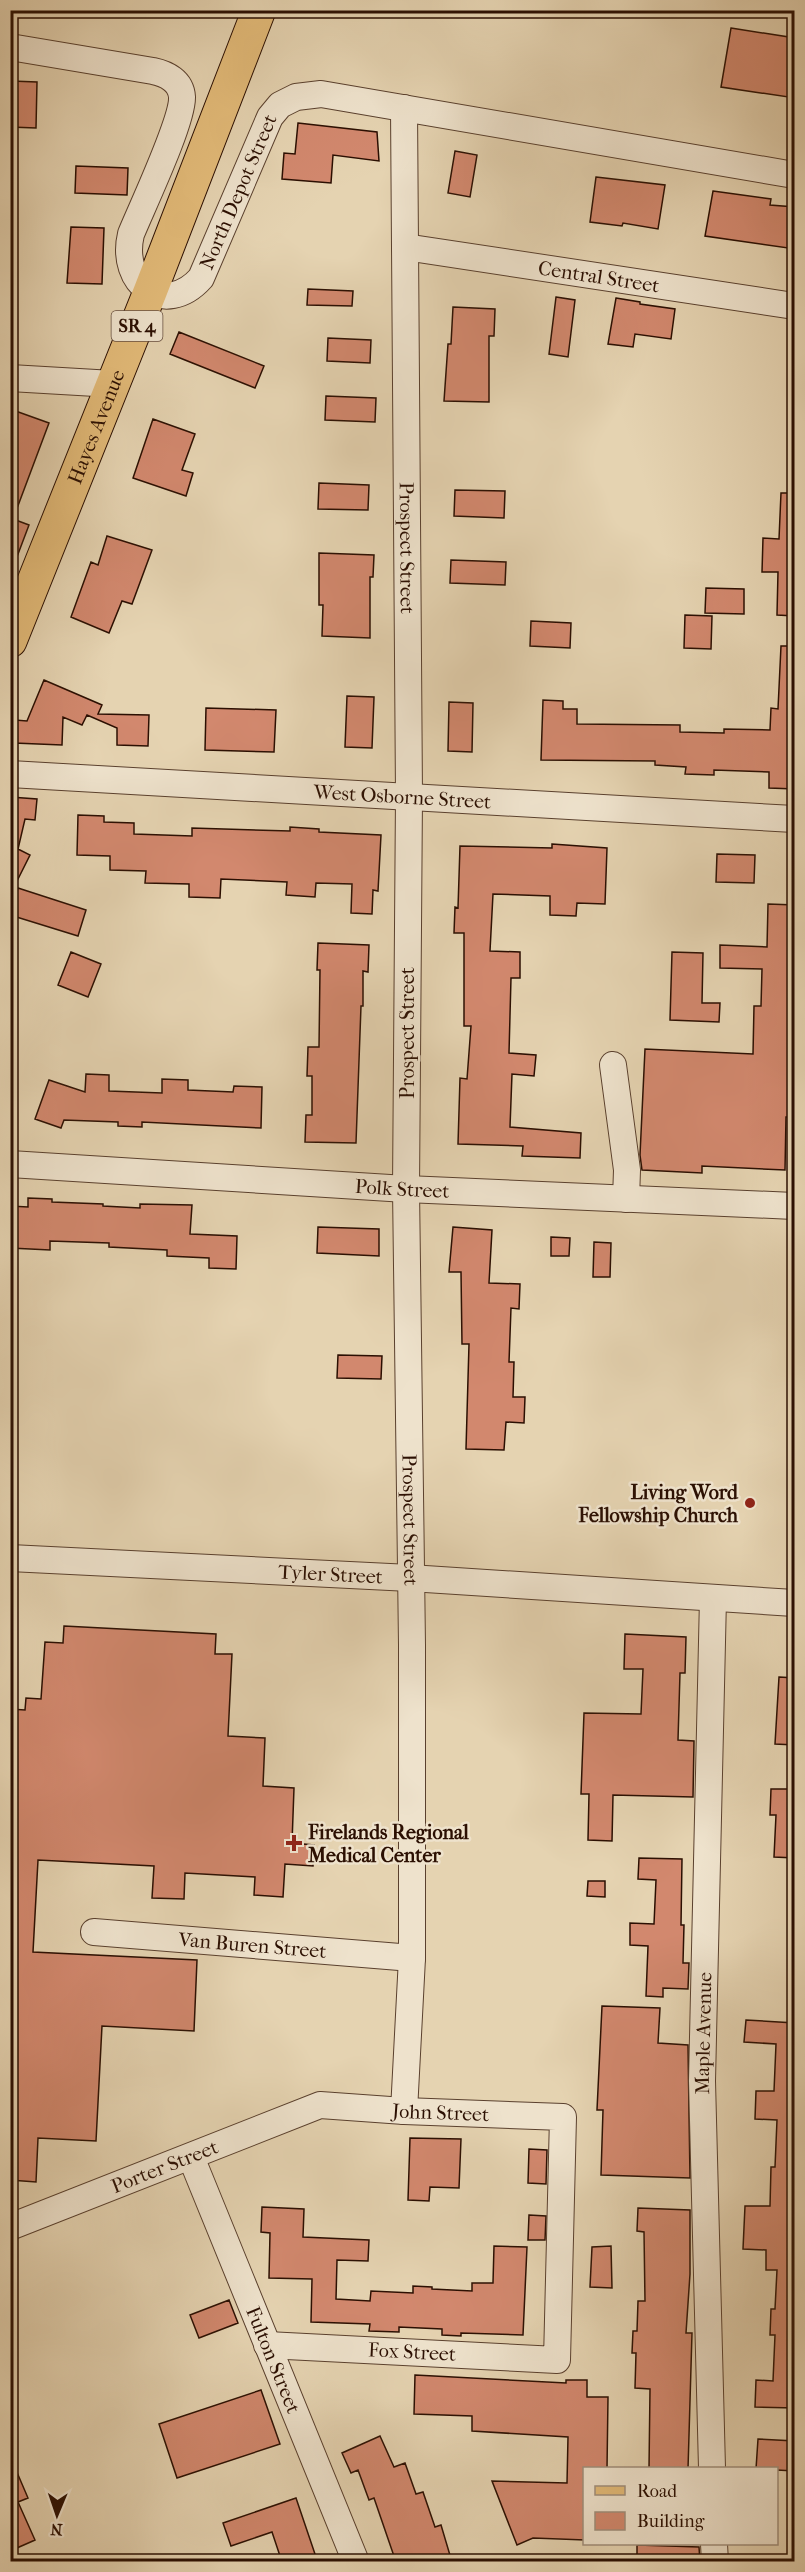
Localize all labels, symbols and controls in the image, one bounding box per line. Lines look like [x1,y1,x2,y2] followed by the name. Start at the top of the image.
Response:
[195,111,281,273] street label: North Depot Street
[537,256,661,297] street label: Central Street
[112,311,162,341] road number: SR 4
[63,366,129,487] street label: Hayes Avenue
[395,482,419,614] street label: Prospect Street
[312,780,492,813] street label: West Osborne Street
[396,967,419,1099] street label: Prospect Street
[354,1174,450,1202] street label: Polk Street
[398,1454,423,1586] street label: Prospect Street
[577,1481,739,1527] place label: Living Word Fellowship Church
[743,1496,757,1510] marker: Living Word Fellowship Church
[278,1560,383,1588] street label: Tyler Street
[307,1821,469,1867] place label: Firelands Regional Medical Center
[285,1834,303,1852] marker: Firelands Regional Medical Center
[177,1927,327,1962] street label: Van Buren Street
[690,1972,716,2095] street label: Maple Avenue
[389,2099,490,2126] street label: John Street
[108,2135,221,2198] street label: Porter Street
[242,2303,306,2417] street label: Fulton Street
[368,2338,456,2366] street label: Fox Street
[583,2467,778,2545] legend
[637,2481,677,2502] text: Road
[27,2485,87,2545] north arrow
[637,2511,705,2532] text: Building
[49,2520,63,2539] text: N

